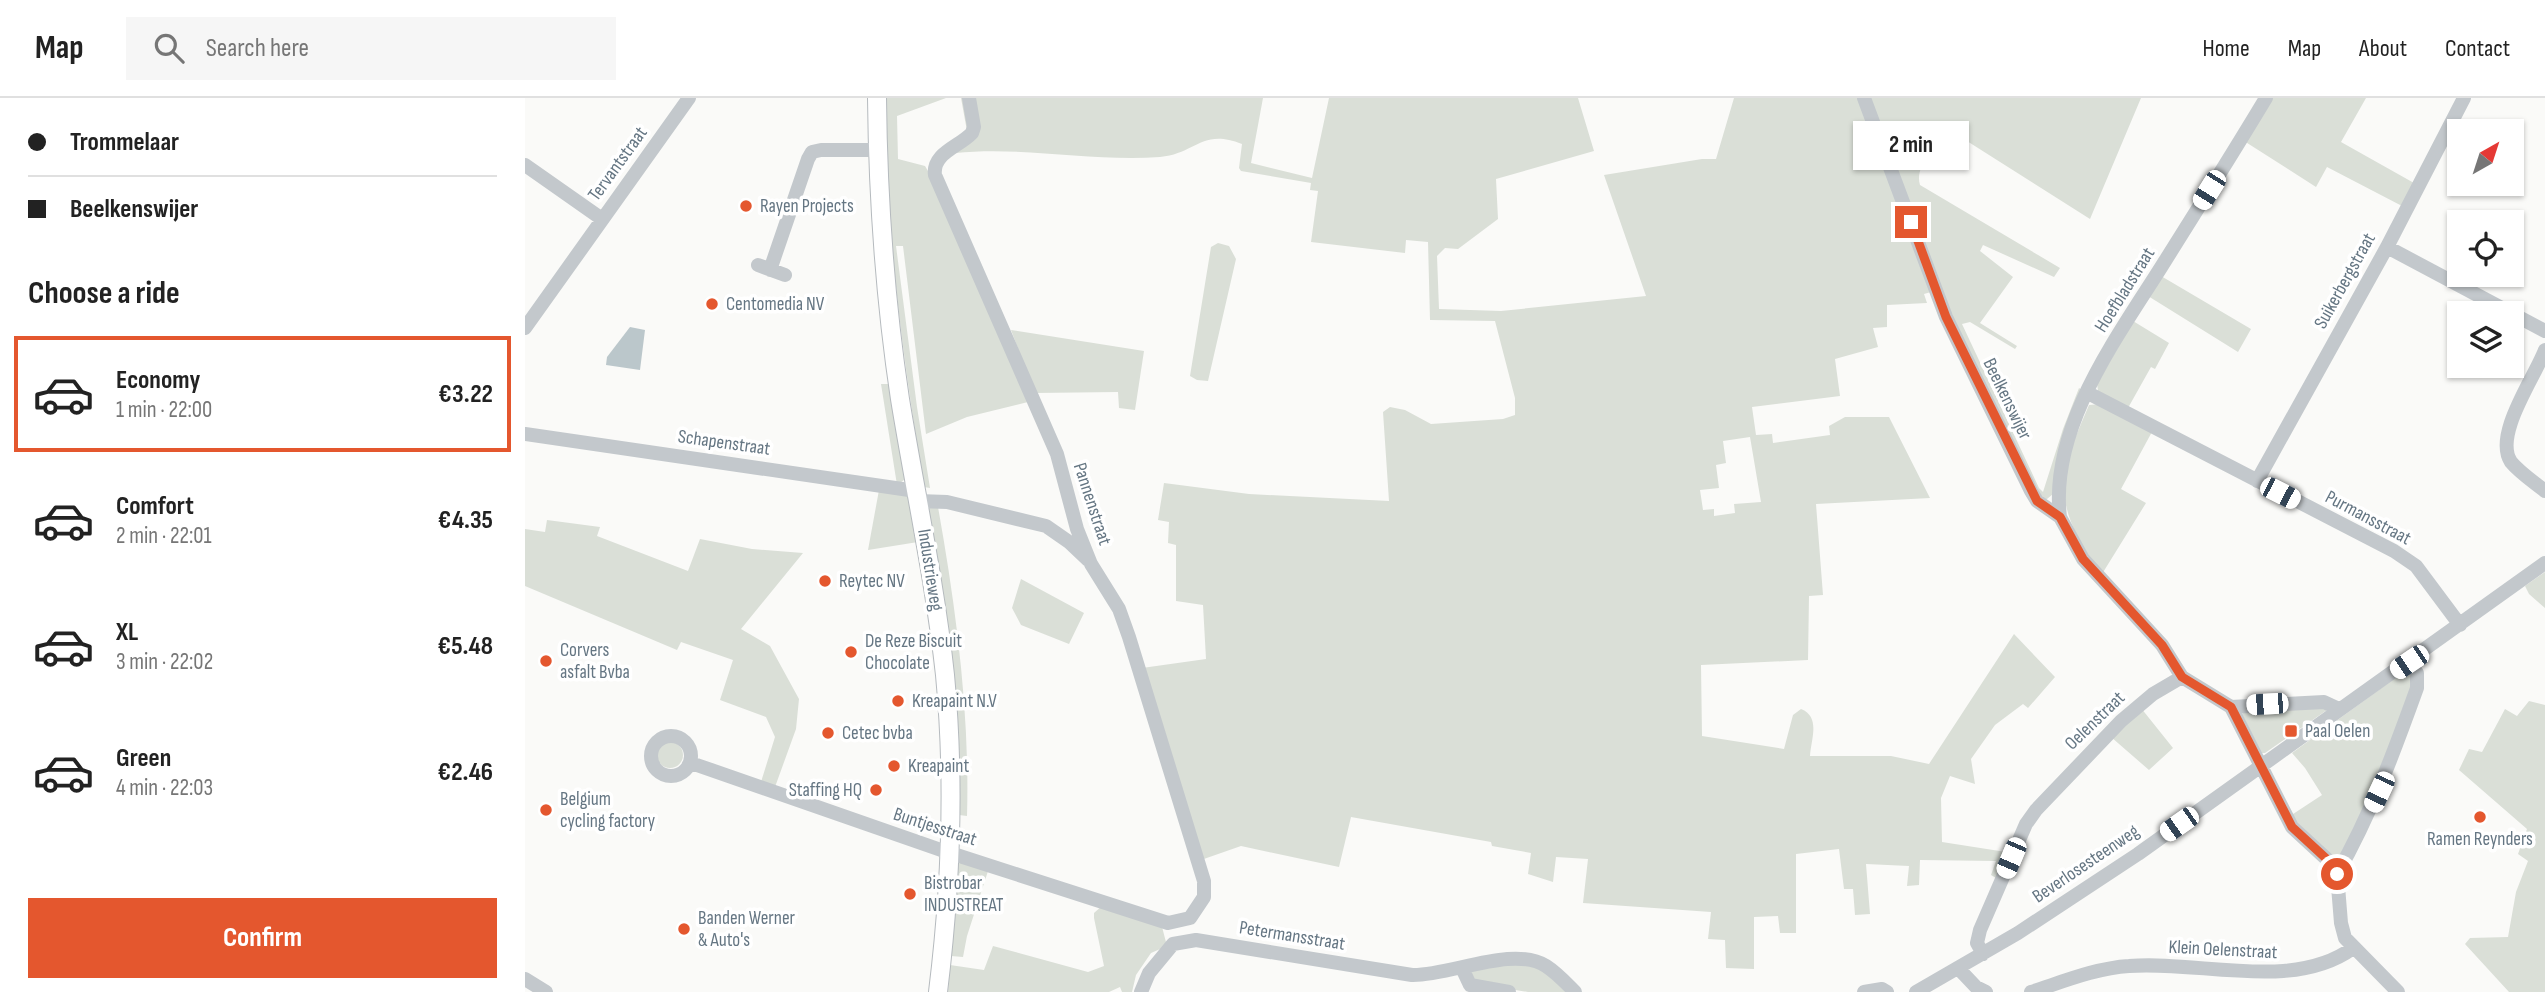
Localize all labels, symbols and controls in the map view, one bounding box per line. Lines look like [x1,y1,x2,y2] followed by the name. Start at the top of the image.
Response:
[126,17,616,80] search box
[35,28,84,68] text: Map
[150,29,188,67] icon: search
[206,33,309,64] text: Search here
[2202,34,2250,63] text: Home
[2288,34,2321,63] text: Map
[2359,34,2407,63] text: About
[2445,34,2510,63] text: Contact
[2447,119,2523,196] north arrow
[2447,119,2524,378] map controls
[1853,121,1969,170] callout: 2 min
[583,122,653,206] street label: Tervantstraat
[70,127,179,158] text: Trommelaar
[1889,131,1933,159] text: 2 min
[2189,167,2230,213] car
[70,194,198,225] text: Beelkenswijer
[760,195,854,218] place label: Rayen Projects
[738,198,754,214] marker: Rayen Projects
[1895,206,1927,238] route end
[2447,210,2524,287] button: locate
[2309,229,2381,333] street label: Suikerbergstraat
[2090,243,2160,337] street label: Hoefbladstraat
[28,274,180,313] text: Choose a ride
[726,293,825,316] place label: Centomedia NV
[704,296,720,312] marker: Centomedia NV
[2447,301,2524,378] button: layers
[1977,355,2037,444] street label: Beelkenswijer
[32,363,95,426] icon: car
[116,365,200,396] text: Economy
[438,379,493,410] text: €3.22
[116,396,212,424] text: 1 min · 22:00
[676,425,772,461] street label: Schapenstraat
[1068,460,1116,548] street label: Pannenstraat
[2257,474,2304,512] car
[2321,486,2415,550] street label: Purmansstraat
[32,489,95,552] icon: car
[116,491,194,522] text: Comfort
[438,505,493,536] text: €4.35
[116,522,212,550] text: 2 min · 22:01
[912,527,948,613] street label: Industrieweg
[839,570,905,593] place label: Reytec NV
[817,573,833,589] marker: Reytec NV
[32,615,95,678] icon: car
[116,617,138,648] text: XL
[865,630,962,675] place label: De Reze Biscuit Chocolate
[438,631,493,662] text: €5.48
[560,639,630,684] place label: Corvers asfalt Bvba
[2386,642,2433,682] car
[843,644,859,660] marker: De Reze Biscuit Chocolate
[116,648,213,676] text: 3 min · 22:02
[538,653,554,669] marker: Corvers asfalt Bvba
[2060,687,2130,755] street label: Oelenstraat
[912,690,997,713] place label: Kreapaint N.V
[2246,692,2289,716] car
[890,693,906,709] marker: Kreapaint N.V
[2305,720,2370,743] place label: Paal Oelen
[842,722,913,745] place label: Cetec bvba
[2283,723,2299,739] marker: Paal Oelen
[820,725,836,741] marker: Cetec bvba
[32,741,95,804] icon: car
[116,743,171,774] text: Green
[908,755,970,778] place label: Kreapaint
[438,757,493,788] text: €2.46
[886,758,902,774] marker: Kreapaint
[2361,769,2398,815] car
[116,774,213,802] text: 4 min · 22:03
[789,779,862,802] place label: Staffing HQ
[868,782,884,798] marker: Staffing HQ
[560,788,656,833] place label: Belgium cycling factory
[538,802,554,818] marker: Belgium cycling factory
[890,803,980,851] street label: Buntjesstraat
[2156,803,2203,845] car
[2472,809,2488,825] marker: Ramen Reynders
[2028,820,2144,908] street label: Beverlosesteenweg
[2427,828,2533,851] place label: Ramen Reynders
[1994,835,2029,881] car
[2321,858,2353,890] route start
[924,872,1004,917] place label: Bistrobar INDUSTREAT
[902,886,918,902] marker: Bistrobar INDUSTREAT
[28,898,497,978] button: Confirm
[698,907,796,952] place label: Banden Werner & Auto's
[1237,916,1347,956] street label: Petermansstraat
[676,921,692,937] marker: Banden Werner & Auto's
[2168,936,2278,964] street label: Klein Oelenstraat

